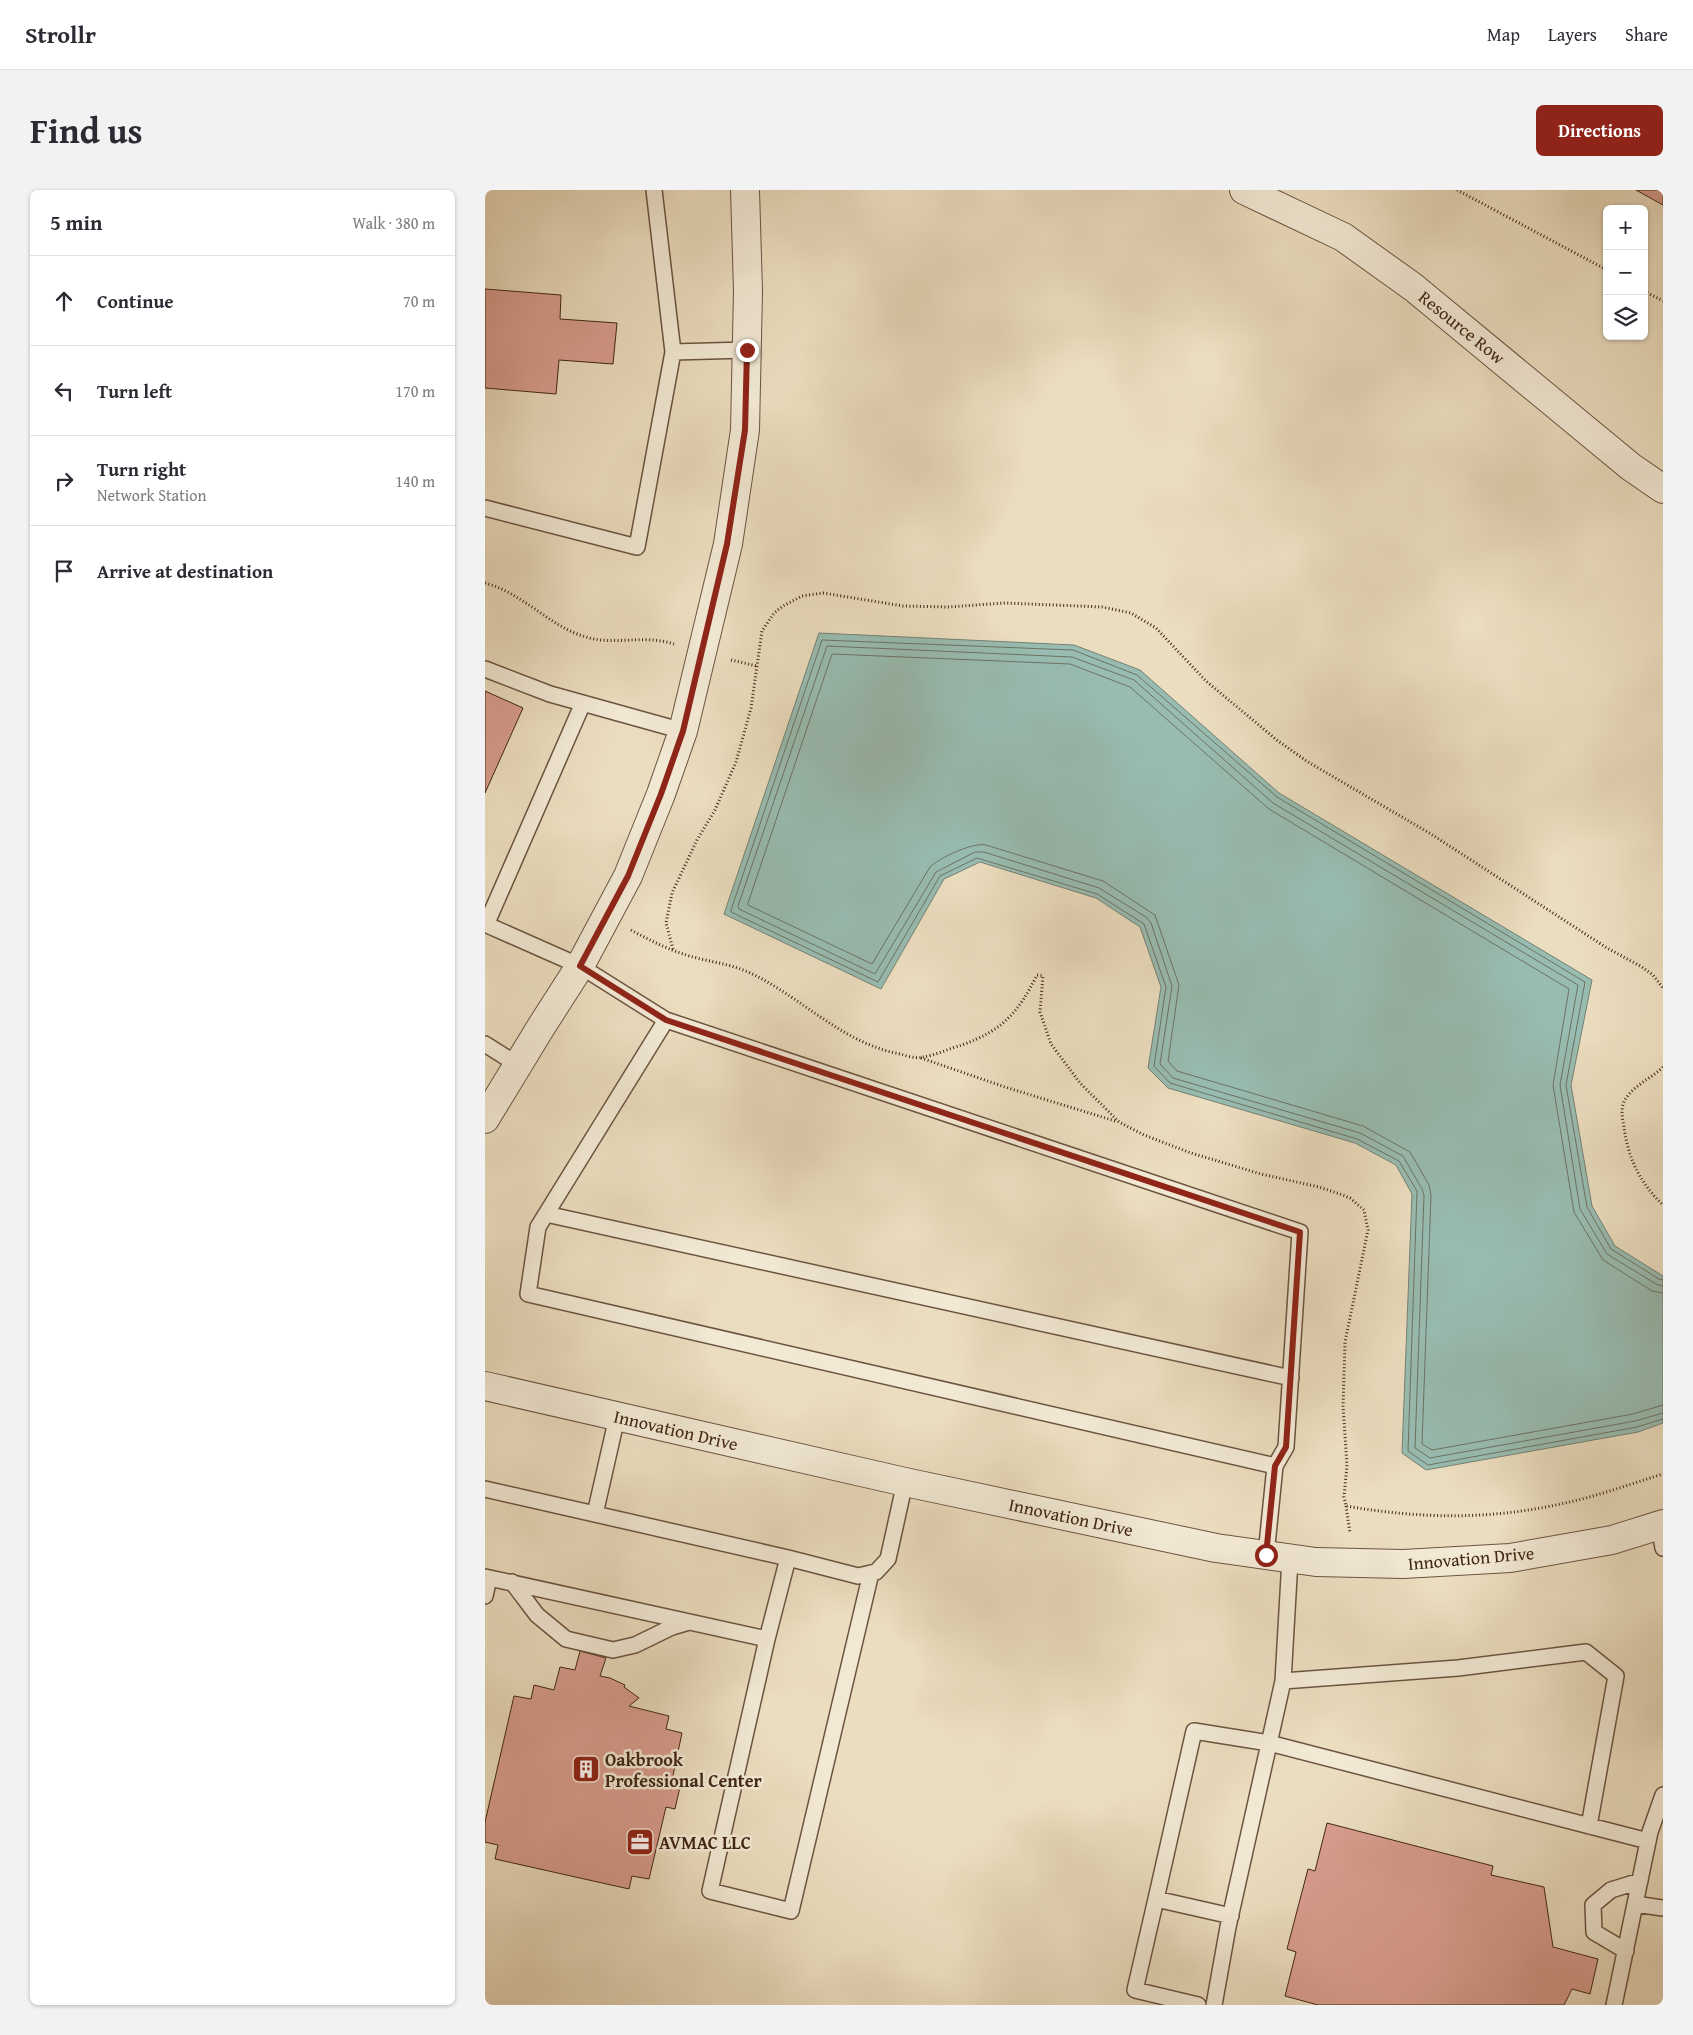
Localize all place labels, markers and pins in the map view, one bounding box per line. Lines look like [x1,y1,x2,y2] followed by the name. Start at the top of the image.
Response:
[605,1746,763,1794] place label: Oakbrook Professional Center
[571,1754,601,1784] building icon: Oakbrook Professional Center
[625,1827,655,1857] office icon: AVMAC LLC
[659,1829,751,1856] place label: AVMAC LLC

